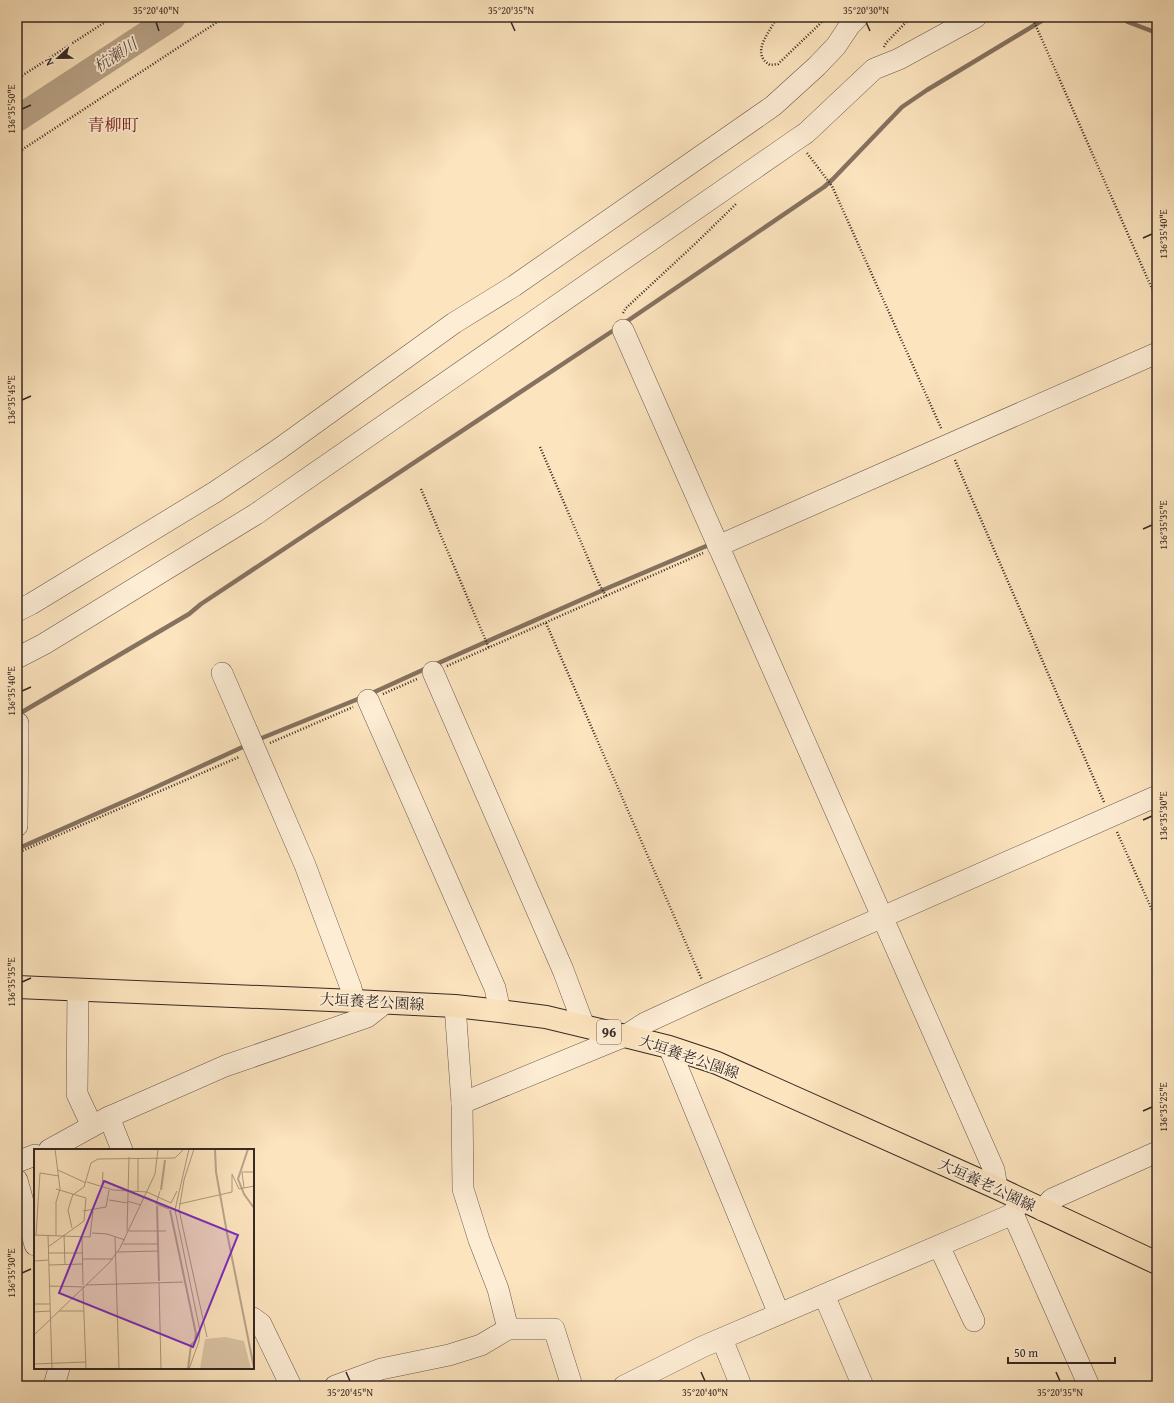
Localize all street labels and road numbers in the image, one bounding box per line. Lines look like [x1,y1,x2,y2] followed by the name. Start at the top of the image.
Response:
[319,988,425,1015] street label: 大垣養老公園線
[597,1020,621,1044] road number: 96
[636,1030,742,1084] street label: 大垣養老公園線
[935,1153,1039,1216] street label: 大垣養老公園線

